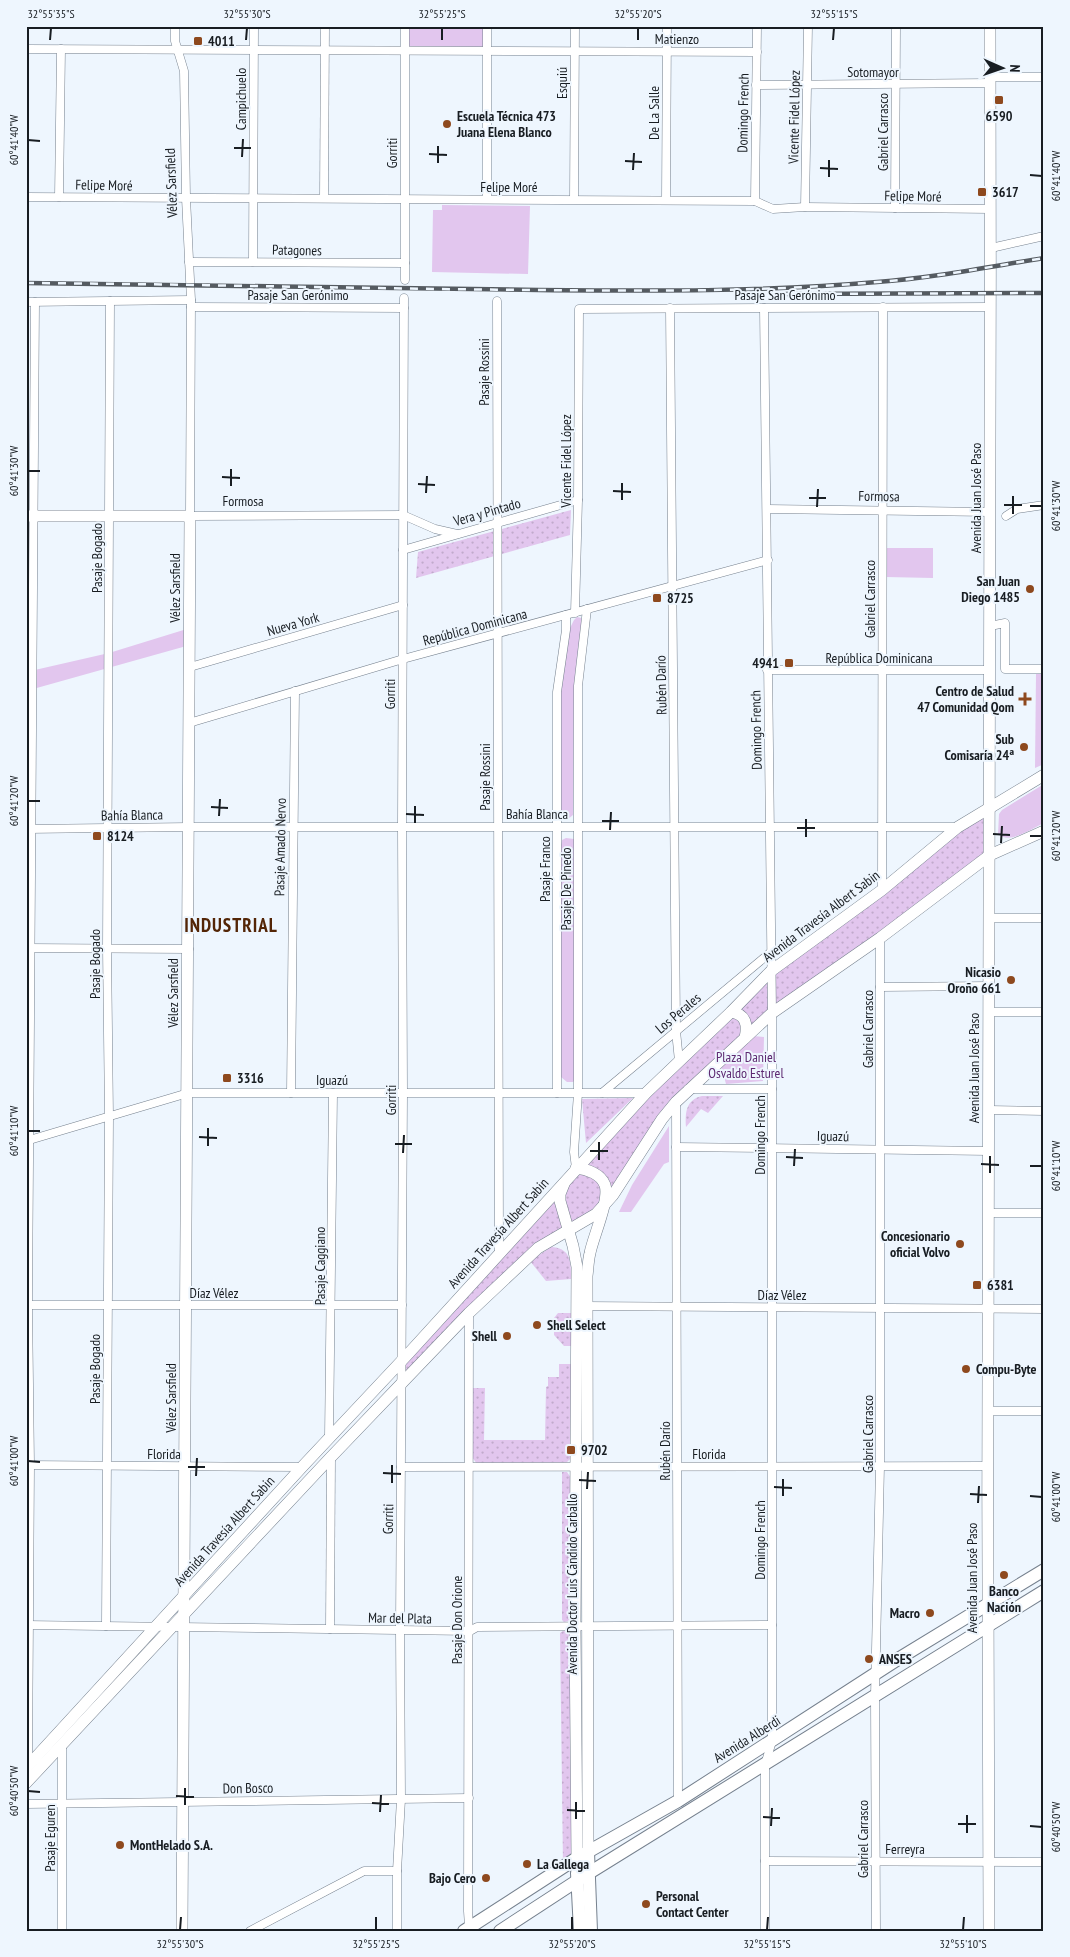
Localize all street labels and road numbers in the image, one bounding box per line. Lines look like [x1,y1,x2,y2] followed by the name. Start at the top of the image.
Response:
[655,30,699,48] street label: Matienzo
[847,63,899,81] street label: Sotomayor
[553,67,571,99] street label: Esquiú
[232,68,250,130] street label: Campichuelo
[784,70,804,165] street label: Vicente Fidel López
[733,73,753,153] street label: Domingo French
[645,86,663,140] street label: De La Salle
[874,93,892,171] street label: Gabriel Carrasco
[383,138,401,168] street label: Gorriti
[161,148,181,219] street label: Vélez Sarsfield
[75,176,133,195] street label: Felipe Moré
[480,178,538,196] street label: Felipe Moré
[884,187,942,206] street label: Felipe Moré
[272,241,322,259] street label: Patagones
[247,286,349,304] street label: Pasaje San Gerónimo
[734,286,836,304] street label: Pasaje San Gerónimo
[475,338,493,406] street label: Pasaje Rossini
[557,414,575,509] street label: Vicente Fidel López
[967,443,985,553] street label: Avenida Juan José Paso
[858,487,900,505] street label: Formosa
[222,492,264,510] street label: Formosa
[450,494,523,530] street label: Vera y Pintado
[88,523,106,593] street label: Pasaje Bogado
[166,553,184,624] street label: Vélez Sarsfield
[861,560,879,638] street label: Gabriel Carrasco
[421,604,529,650] street label: República Dominicana
[265,608,322,640] street label: Nueva York
[825,649,933,667] street label: República Dominicana
[651,655,671,715] street label: Rubén Darío
[381,679,399,709] street label: Gorriti
[746,690,766,770] street label: Domingo French
[476,743,494,811] street label: Pasaje Rossini
[270,798,290,896] street label: Pasaje Amado Nervo
[101,805,163,825] street label: Bahía Blanca
[506,805,568,823] street label: Bahía Blanca
[536,836,554,902] street label: Pasaje Franco
[557,847,575,931] street label: Pasaje De Pinedo
[759,866,883,966] street label: Avenida Travesía Albert Sabin
[86,929,104,999] street label: Pasaje Bogado
[164,958,182,1029] street label: Vélez Sarsfield
[652,989,705,1037] street label: Los Perales
[859,990,877,1068] street label: Gabriel Carrasco
[965,1013,983,1123] street label: Avenida Juan José Paso
[316,1071,348,1089] street label: Iguazú
[382,1085,400,1115] street label: Gorriti
[751,1095,769,1175] street label: Domingo French
[817,1127,849,1145] street label: Iguazú
[444,1174,552,1292] street label: Avenida Travesía Albert Sabin
[311,1227,329,1305] street label: Pasaje Caggiano
[190,1284,238,1302] street label: Díaz Vélez
[758,1286,806,1304] street label: Díaz Vélez
[86,1334,104,1404] street label: Pasaje Bogado
[162,1363,180,1434] street label: Vélez Sarsfield
[859,1395,877,1473] street label: Gabriel Carrasco
[656,1421,674,1481] street label: Rubén Darío
[147,1445,181,1463] street label: Florida
[692,1445,726,1463] street label: Florida
[170,1472,278,1590] street label: Avenida Travesía Albert Sabin
[563,1494,581,1674] street label: Avenida Doctor Luis Cándido Carballo
[751,1500,769,1580] street label: Domingo French
[379,1504,397,1534] street label: Gorriti
[963,1523,981,1633] street label: Avenida Juan José Paso
[448,1575,466,1664] street label: Pasaje Don Orione
[368,1608,432,1628] street label: Mar del Plata
[710,1711,784,1767] street label: Avenida Alberdi
[223,1779,273,1797] street label: Don Bosco
[854,1800,872,1878] street label: Gabriel Carrasco
[41,1804,59,1872] street label: Pasaje Eguren
[885,1840,925,1858] street label: Ferreyra

